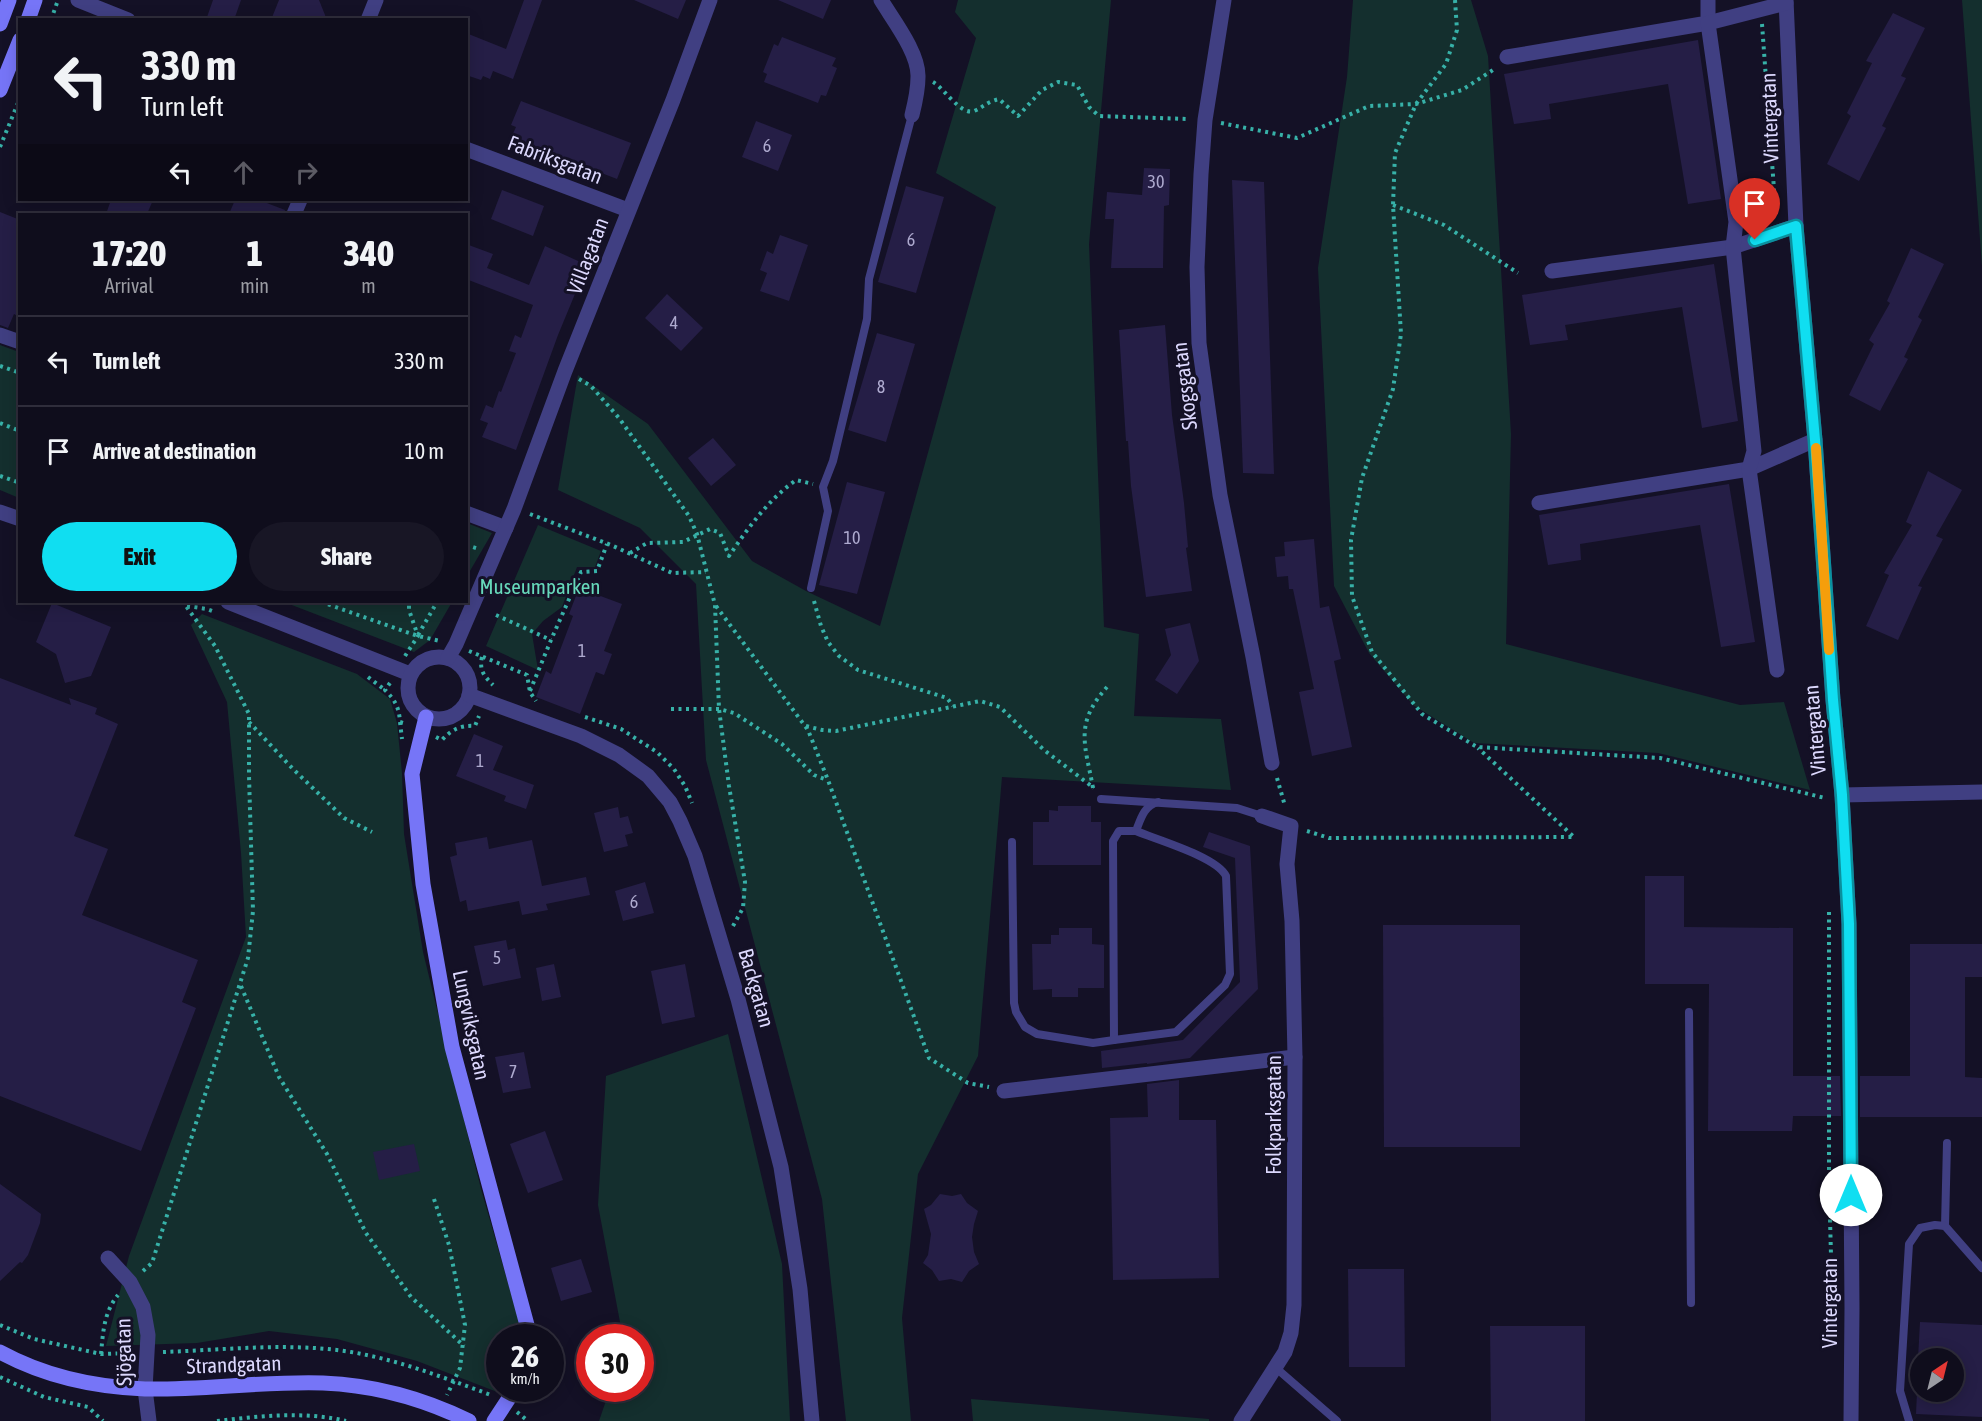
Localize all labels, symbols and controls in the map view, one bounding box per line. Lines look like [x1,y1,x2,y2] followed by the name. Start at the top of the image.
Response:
[141,41,236,89] text: 330 m
[42,42,120,120] icon: left
[1755,72,1783,164] street label: Vintergatan
[141,91,224,122] text: Turn left
[504,130,606,188] street label: Fabriksgatan
[763,135,771,156] house number: 6
[164,156,197,189] icon: left
[227,156,260,189] icon: ahead
[290,156,323,189] icon: right
[1148,171,1164,192] house number: 30
[1729,178,1780,240] pin
[1738,187,1771,220] icon: arrive
[561,214,613,297] street label: Villagatan
[907,229,915,250] house number: 6
[92,232,166,274] text: 17:20
[246,232,263,274] text: 1
[343,232,394,274] text: 340
[105,274,154,297] text: Arrival
[240,274,269,297] text: min
[361,274,376,297] text: m
[670,312,678,333] house number: 4
[1167,341,1201,431] street label: Skogsgatan
[42,345,75,378] icon: left
[93,348,160,374] text: Turn left
[394,348,444,374] text: 330 m
[877,376,885,397] house number: 8
[42,435,75,468] icon: arrive
[93,438,256,464] text: Arrive at destination
[404,438,444,464] text: 10 m
[42,522,237,591] button: Exit
[249,522,444,591] button: Share
[844,527,860,548] house number: 10
[480,574,600,598] park label: Museumparken
[578,640,586,661] house number: 1
[1798,684,1830,776] street label: Vintergatan
[476,750,484,771] house number: 1
[630,891,638,912] house number: 6
[734,945,780,1030] street label: Backgatan
[493,947,501,968] house number: 5
[449,968,495,1082] street label: Lungviksgatan
[1261,1055,1285,1175] street label: Folkparksgatan
[509,1061,517,1082] house number: 7
[1819,1163,1883,1227] position arrow
[1817,1258,1841,1348] street label: Vintergatan
[110,1318,136,1386] street label: Sjögatan
[576,1324,654,1402] speed limit sign: 30
[511,1339,539,1373] text: 26
[1910,1348,1964,1402] north arrow
[1910,1348,1964,1402] map controls
[186,1350,282,1378] street label: Strandgatan
[510,1370,540,1387] text: km/h

